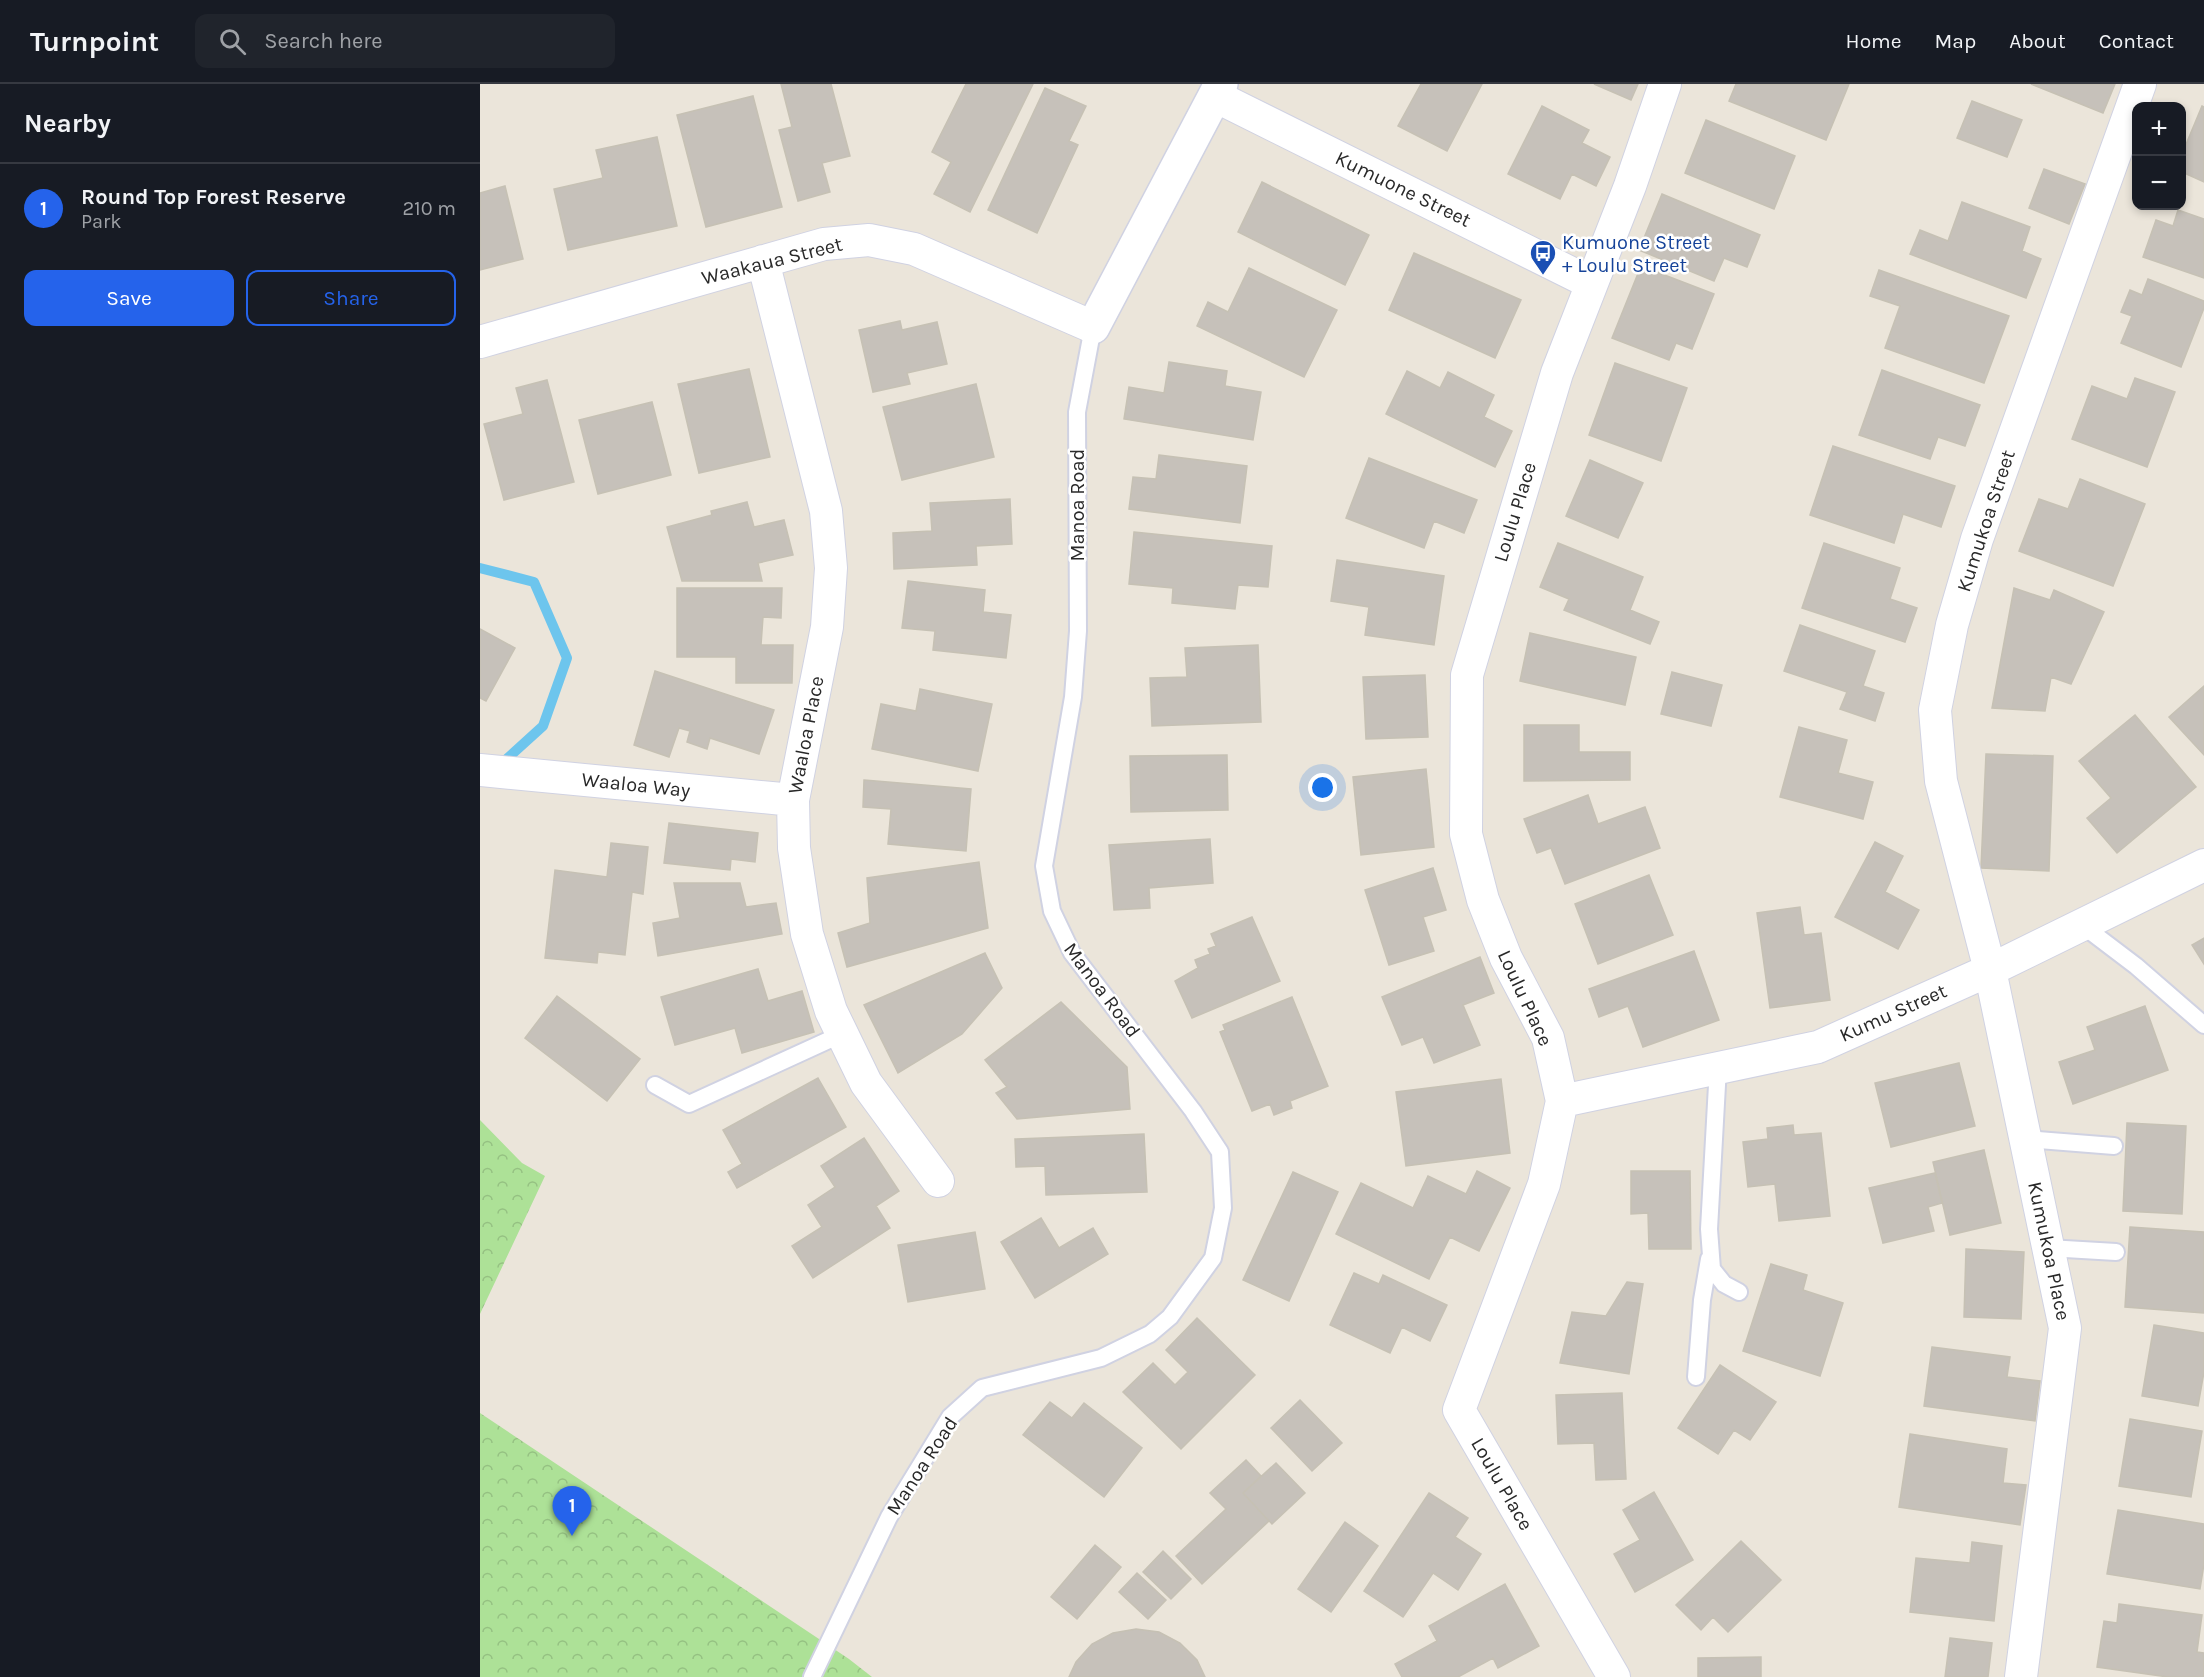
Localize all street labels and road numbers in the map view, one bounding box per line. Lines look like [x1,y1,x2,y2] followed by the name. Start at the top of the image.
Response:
[1331,146,1475,232] street label: Kumuone Street
[699,232,845,290] street label: Waakaua Street
[1952,447,2020,595] street label: Kumukoa Street
[1066,449,1089,561] street label: Manoa Road
[1489,459,1541,565] street label: Loulu Place
[783,674,829,796] street label: Waaloa Place
[581,768,691,802] street label: Waaloa Way
[1059,938,1145,1042] street label: Manoa Road
[1493,946,1557,1050] street label: Loulu Place
[1836,979,1951,1047] street label: Kumu Street
[2023,1179,2075,1323] street label: Kumukoa Place
[882,1412,962,1520] street label: Manoa Road
[1466,1434,1538,1534] street label: Loulu Place

